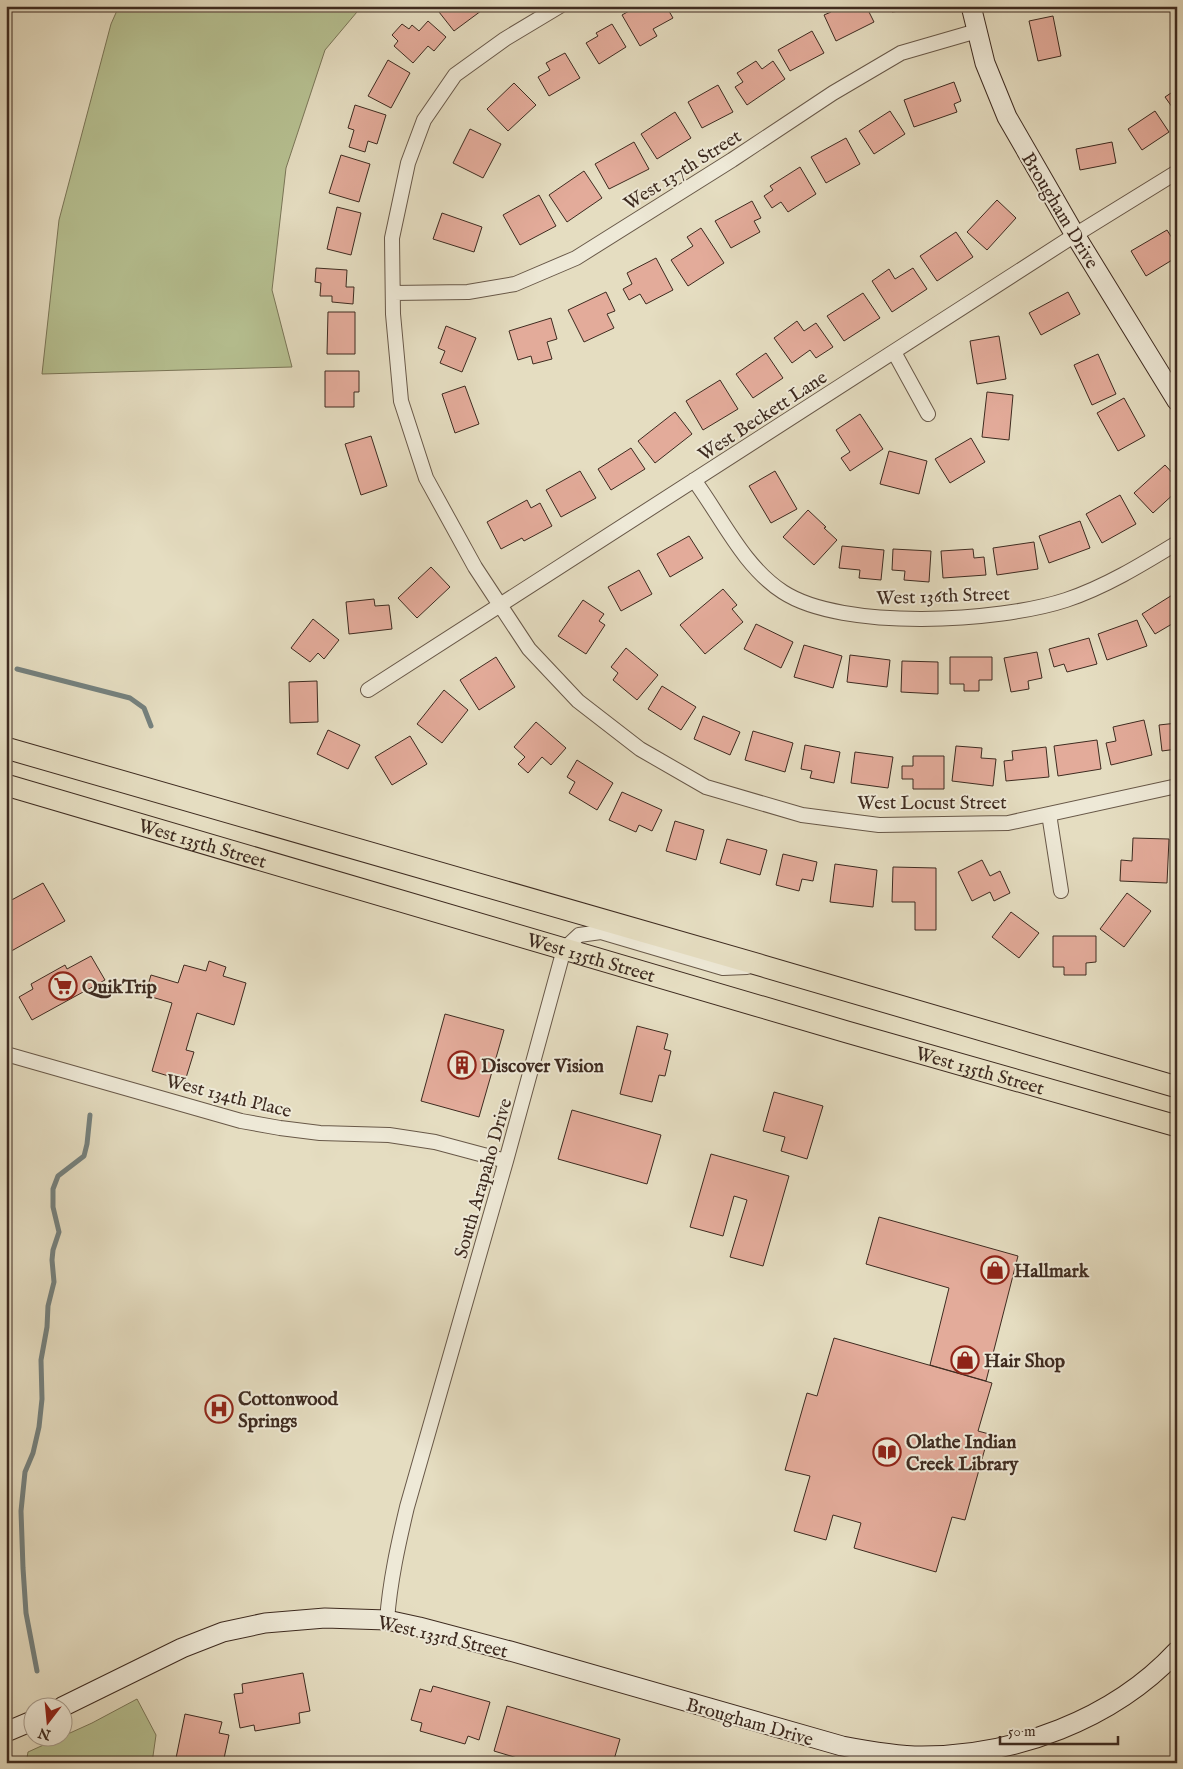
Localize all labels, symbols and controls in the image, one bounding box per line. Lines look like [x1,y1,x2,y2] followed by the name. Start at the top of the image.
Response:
[620,125,747,216] street label: West 137th Street
[1015,149,1104,274] street label: Brougham Drive
[694,366,832,467] street label: West Beckett Lane
[876,583,1011,611] street label: West 136th Street
[857,792,1007,816] street label: West Locust Street
[135,815,270,875] street label: West 135th Street
[524,929,658,989] street label: West 135th Street
[48,971,78,1001] supermarket icon: QuikTrip
[82,976,158,1000] place label: QuikTrip
[913,1042,1047,1102] street label: West 135th Street
[447,1050,477,1080] building icon: Discover Vision
[481,1055,604,1079] place label: Discover Vision
[163,1070,294,1124] street label: West 134th Place
[450,1095,518,1262] street label: South Arapaho Drive
[980,1255,1010,1285] shop icon: Hallmark
[1014,1260,1090,1284] place label: Hallmark
[950,1345,980,1375] shop icon: Hair Shop
[984,1350,1066,1374] place label: Hair Shop
[238,1388,339,1434] place label: Cottonwood Springs
[204,1394,234,1424] hospital icon: Cottonwood Springs
[906,1431,1019,1477] place label: Olathe Indian Creek Library
[872,1437,902,1467] library icon: Olathe Indian Creek Library
[375,1611,510,1665] street label: West 133rd Street
[683,1693,816,1753] street label: Brougham Drive
[22,1696,72,1746] north arrow
[1000,1714,1118,1746] scale bar
[1008,1722,1036,1741] text: 50 m
[36,1723,54,1744] text: N

